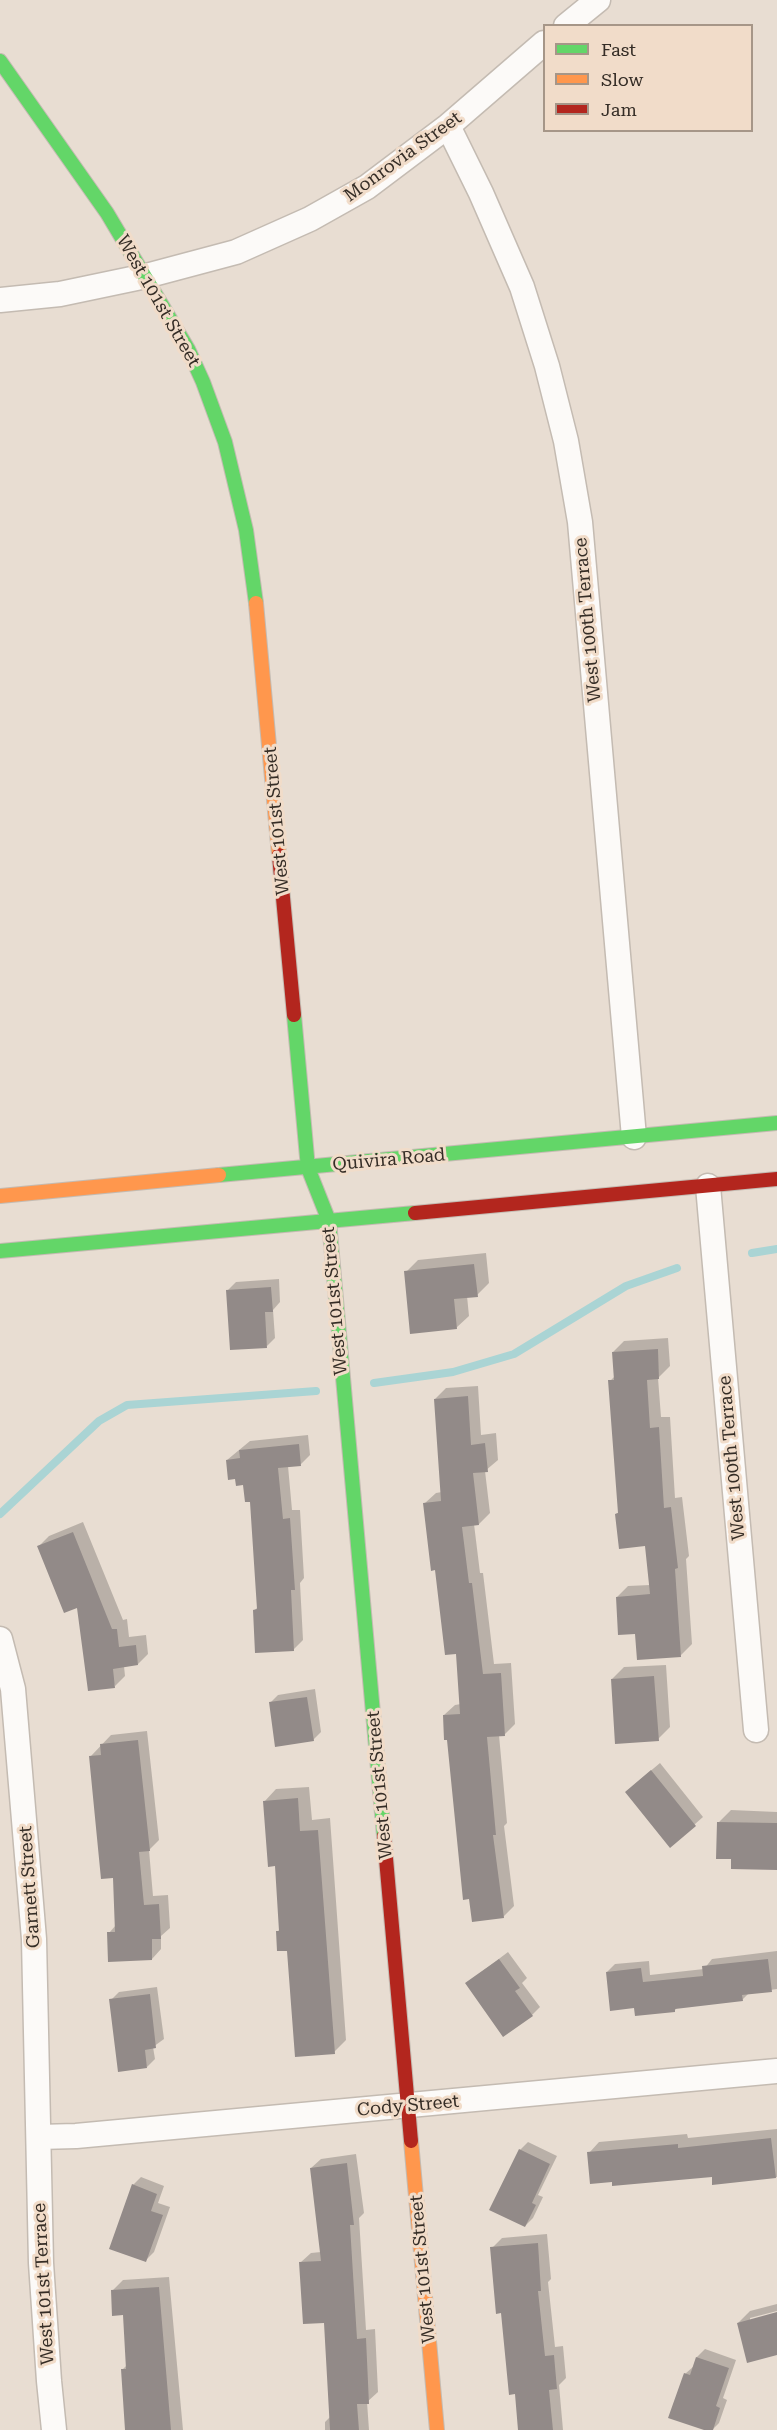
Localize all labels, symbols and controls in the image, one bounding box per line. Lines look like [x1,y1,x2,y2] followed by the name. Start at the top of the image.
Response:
[543,24,753,132] legend
[601,39,636,60] text: Fast
[601,69,643,90] text: Slow
[601,99,637,120] text: Jam
[340,107,466,207] street label: Monrovia Street
[111,231,205,371] street label: West 101st Street
[570,537,606,703] street label: West 100th Terrace
[260,746,294,896] street label: West 101st Street
[332,1144,446,1176] street label: Quivira Road
[318,1226,352,1376] street label: West 101st Street
[714,1375,750,1541] street label: West 100th Terrace
[363,1710,397,1860] street label: West 101st Street
[15,1825,45,1949] street label: Garnett Street
[356,2091,460,2121] street label: Cody Street
[406,2194,440,2344] street label: West 101st Street
[29,2202,59,2366] street label: West 101st Terrace

